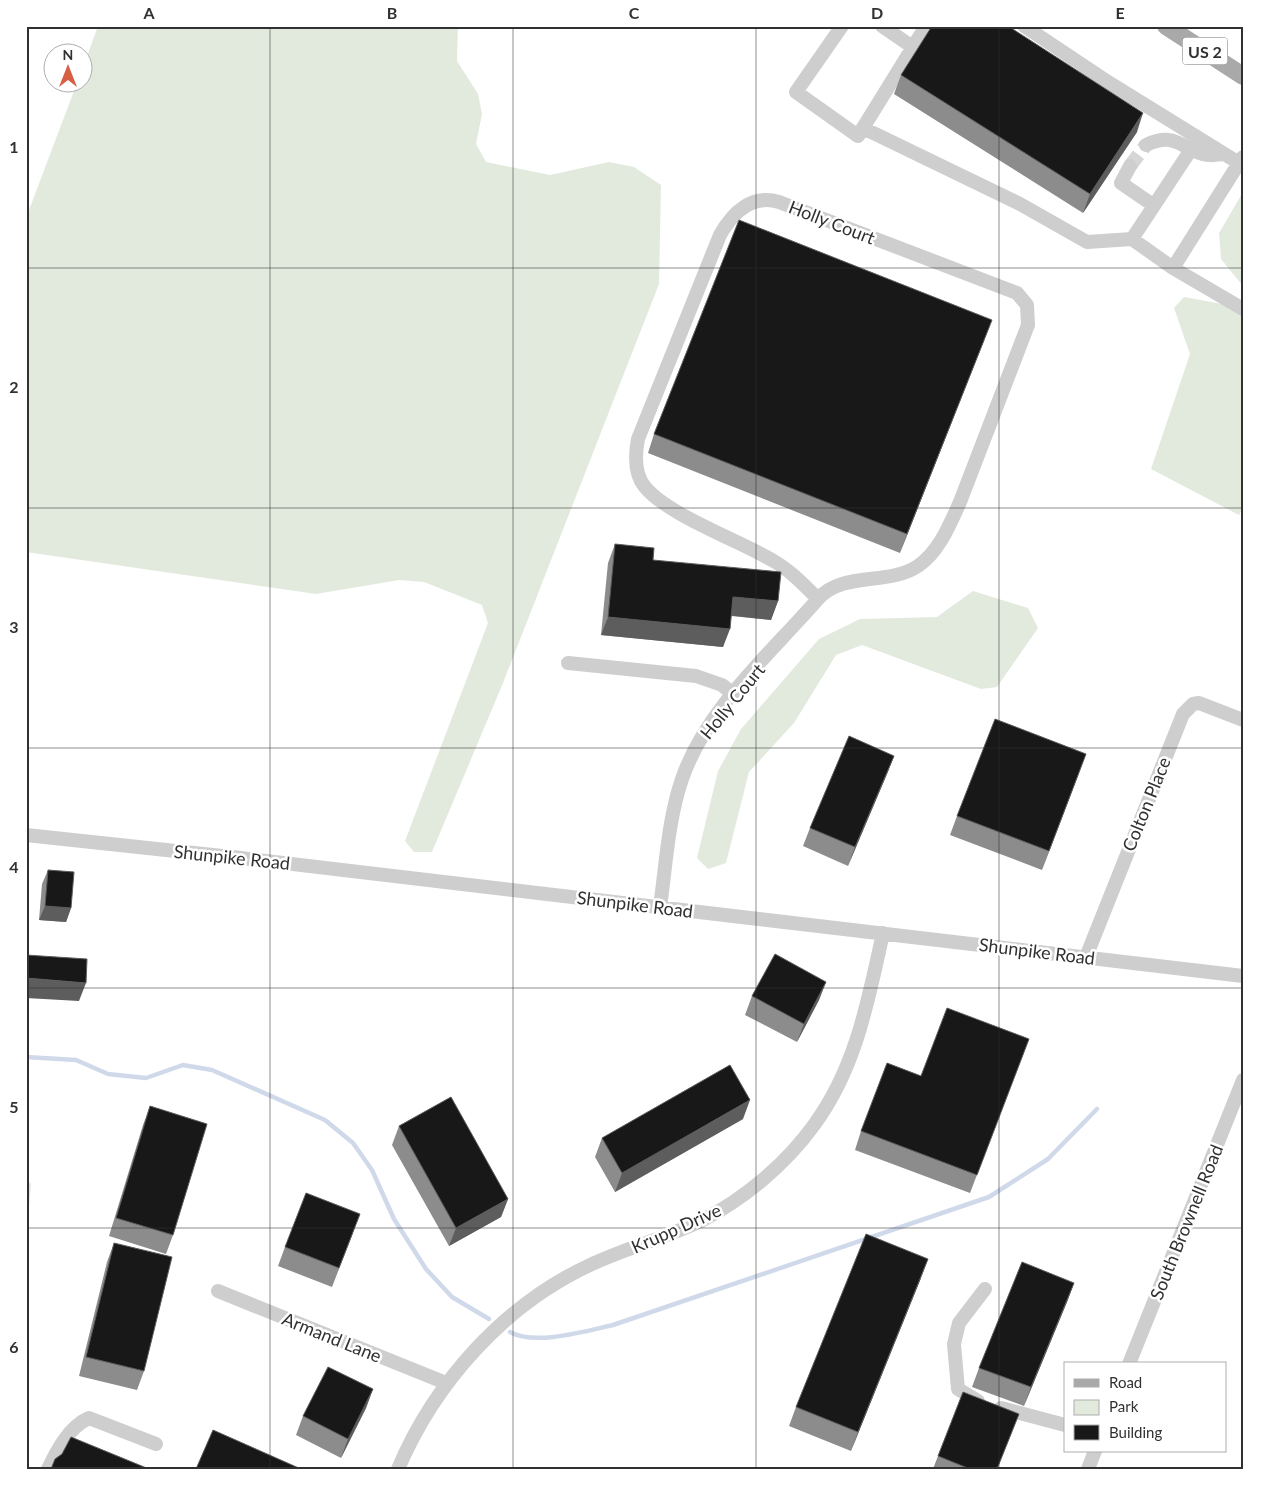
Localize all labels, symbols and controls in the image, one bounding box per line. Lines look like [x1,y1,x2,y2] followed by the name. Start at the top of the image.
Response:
[142,3,155,22] text: A
[387,3,397,22] text: B
[629,3,640,22] text: C
[871,3,883,22] text: D
[1115,3,1125,22] text: E
[1182,37,1228,64] road number: US 2
[42,42,92,92] north arrow
[63,46,73,63] text: N
[9,137,19,156] text: 1
[786,195,879,249] street label: Holly Court
[9,377,19,396] text: 2
[9,617,19,636] text: 3
[695,658,769,743] street label: Holly Court
[1117,754,1175,854] street label: Colton Place
[173,840,291,874] street label: Shunpike Road
[9,857,19,876] text: 4
[576,886,694,922] street label: Shunpike Road
[978,933,1096,969] street label: Shunpike Road
[9,1097,19,1116] text: 5
[1145,1141,1227,1303] street label: South Brownell Road
[628,1198,724,1258] street label: Krupp Drive
[279,1307,385,1367] street label: Armand Lane
[9,1337,19,1356] text: 6
[1064,1362,1226,1452] legend
[1109,1373,1142,1391] text: Road
[1109,1397,1139,1415] text: Park
[1109,1423,1162,1441] text: Building

